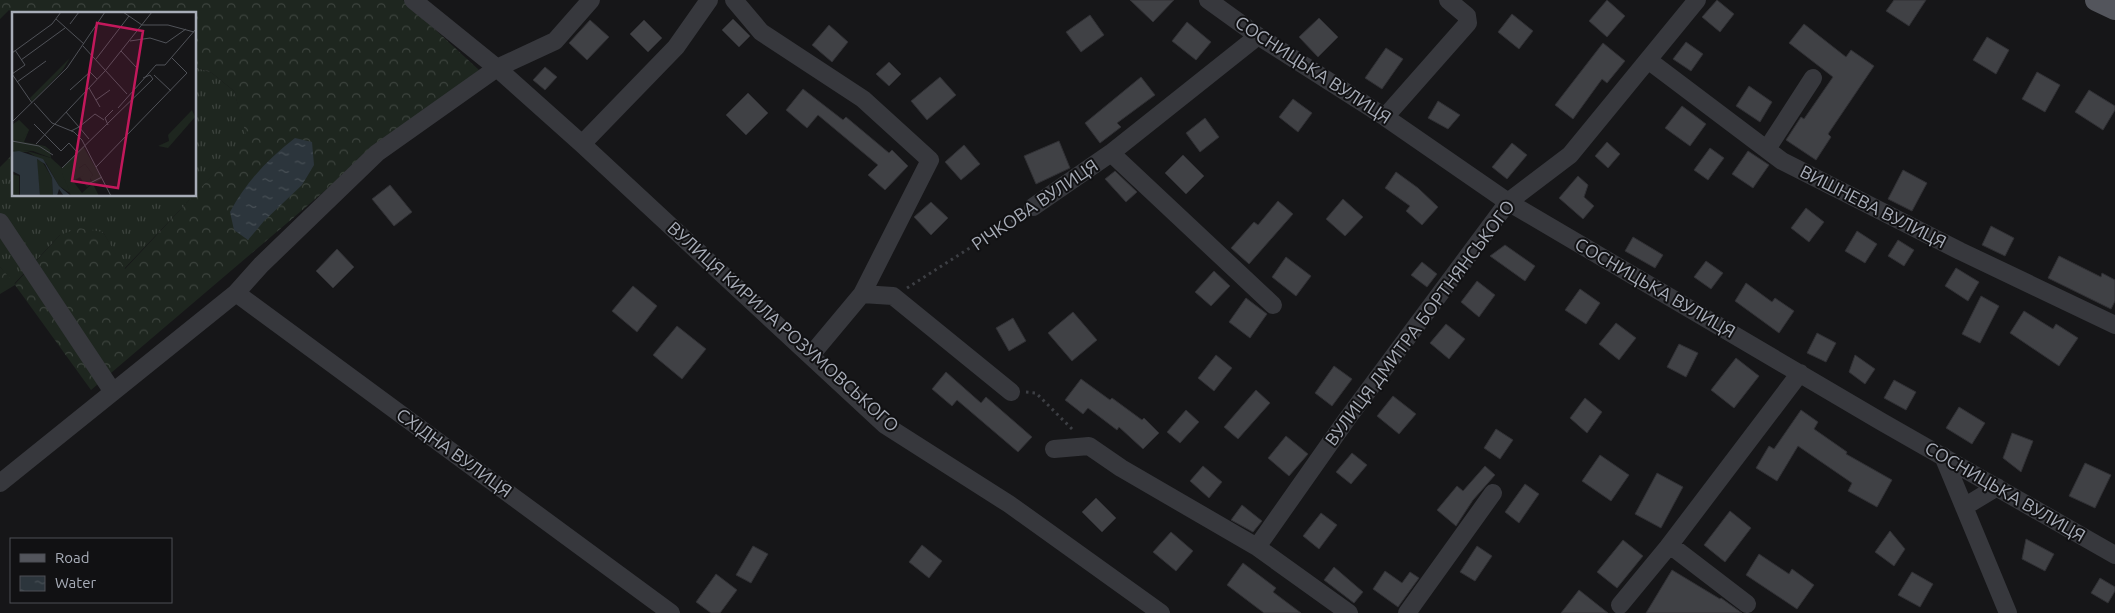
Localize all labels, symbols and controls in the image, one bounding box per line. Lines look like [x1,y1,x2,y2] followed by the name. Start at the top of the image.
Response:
[1232,11,1395,127] street label: СОСНИЦЬКА ВУЛИЦЯ
[12,12,196,196] inset map
[968,155,1101,254] street label: РІЧКОВА ВУЛИЦЯ
[1797,161,1950,252] street label: ВИШНЕВА ВУЛИЦЯ
[1320,196,1518,449] street label: ВУЛИЦЯ ДМИТРА БОРТНЯНСЬКОГО
[664,217,903,435] street label: ВУЛИЦЯ КИРИЛА РОЗУМОВСЬКОГО
[1572,233,1739,341] street label: СОСНИЦЬКА ВУЛИЦЯ
[393,404,516,501] street label: СХІДНА ВУЛИЦЯ
[1922,437,2089,545] street label: СОСНИЦЬКА ВУЛИЦЯ
[10,538,172,603] legend
[55,549,90,566] text: Road
[55,574,96,591] text: Water

